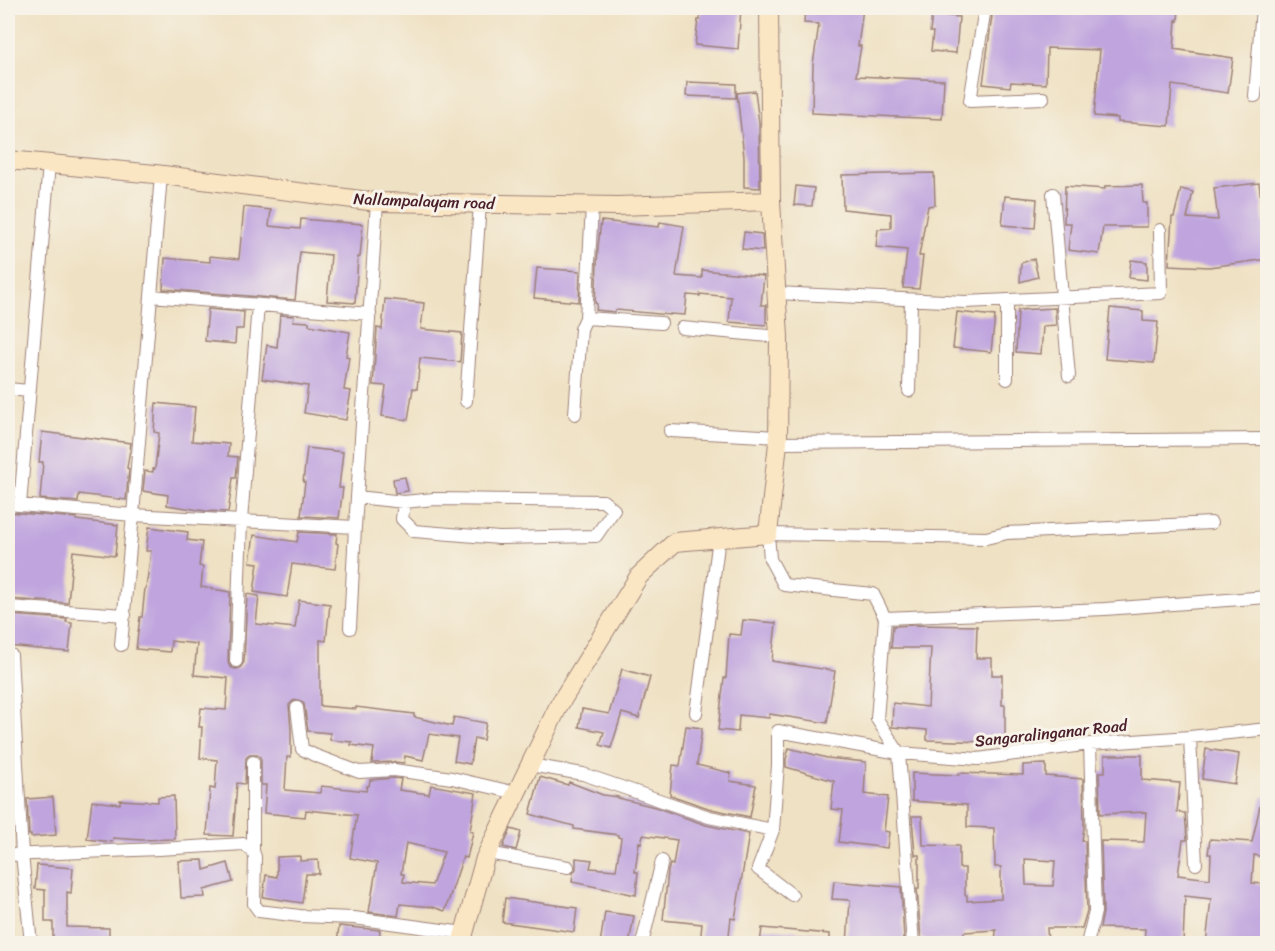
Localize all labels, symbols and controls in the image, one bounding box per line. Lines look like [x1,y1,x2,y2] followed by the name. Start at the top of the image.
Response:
[353,184,497,218] street label: Nallampalayam road
[973,710,1130,755] street label: Sangaralinganar Road

